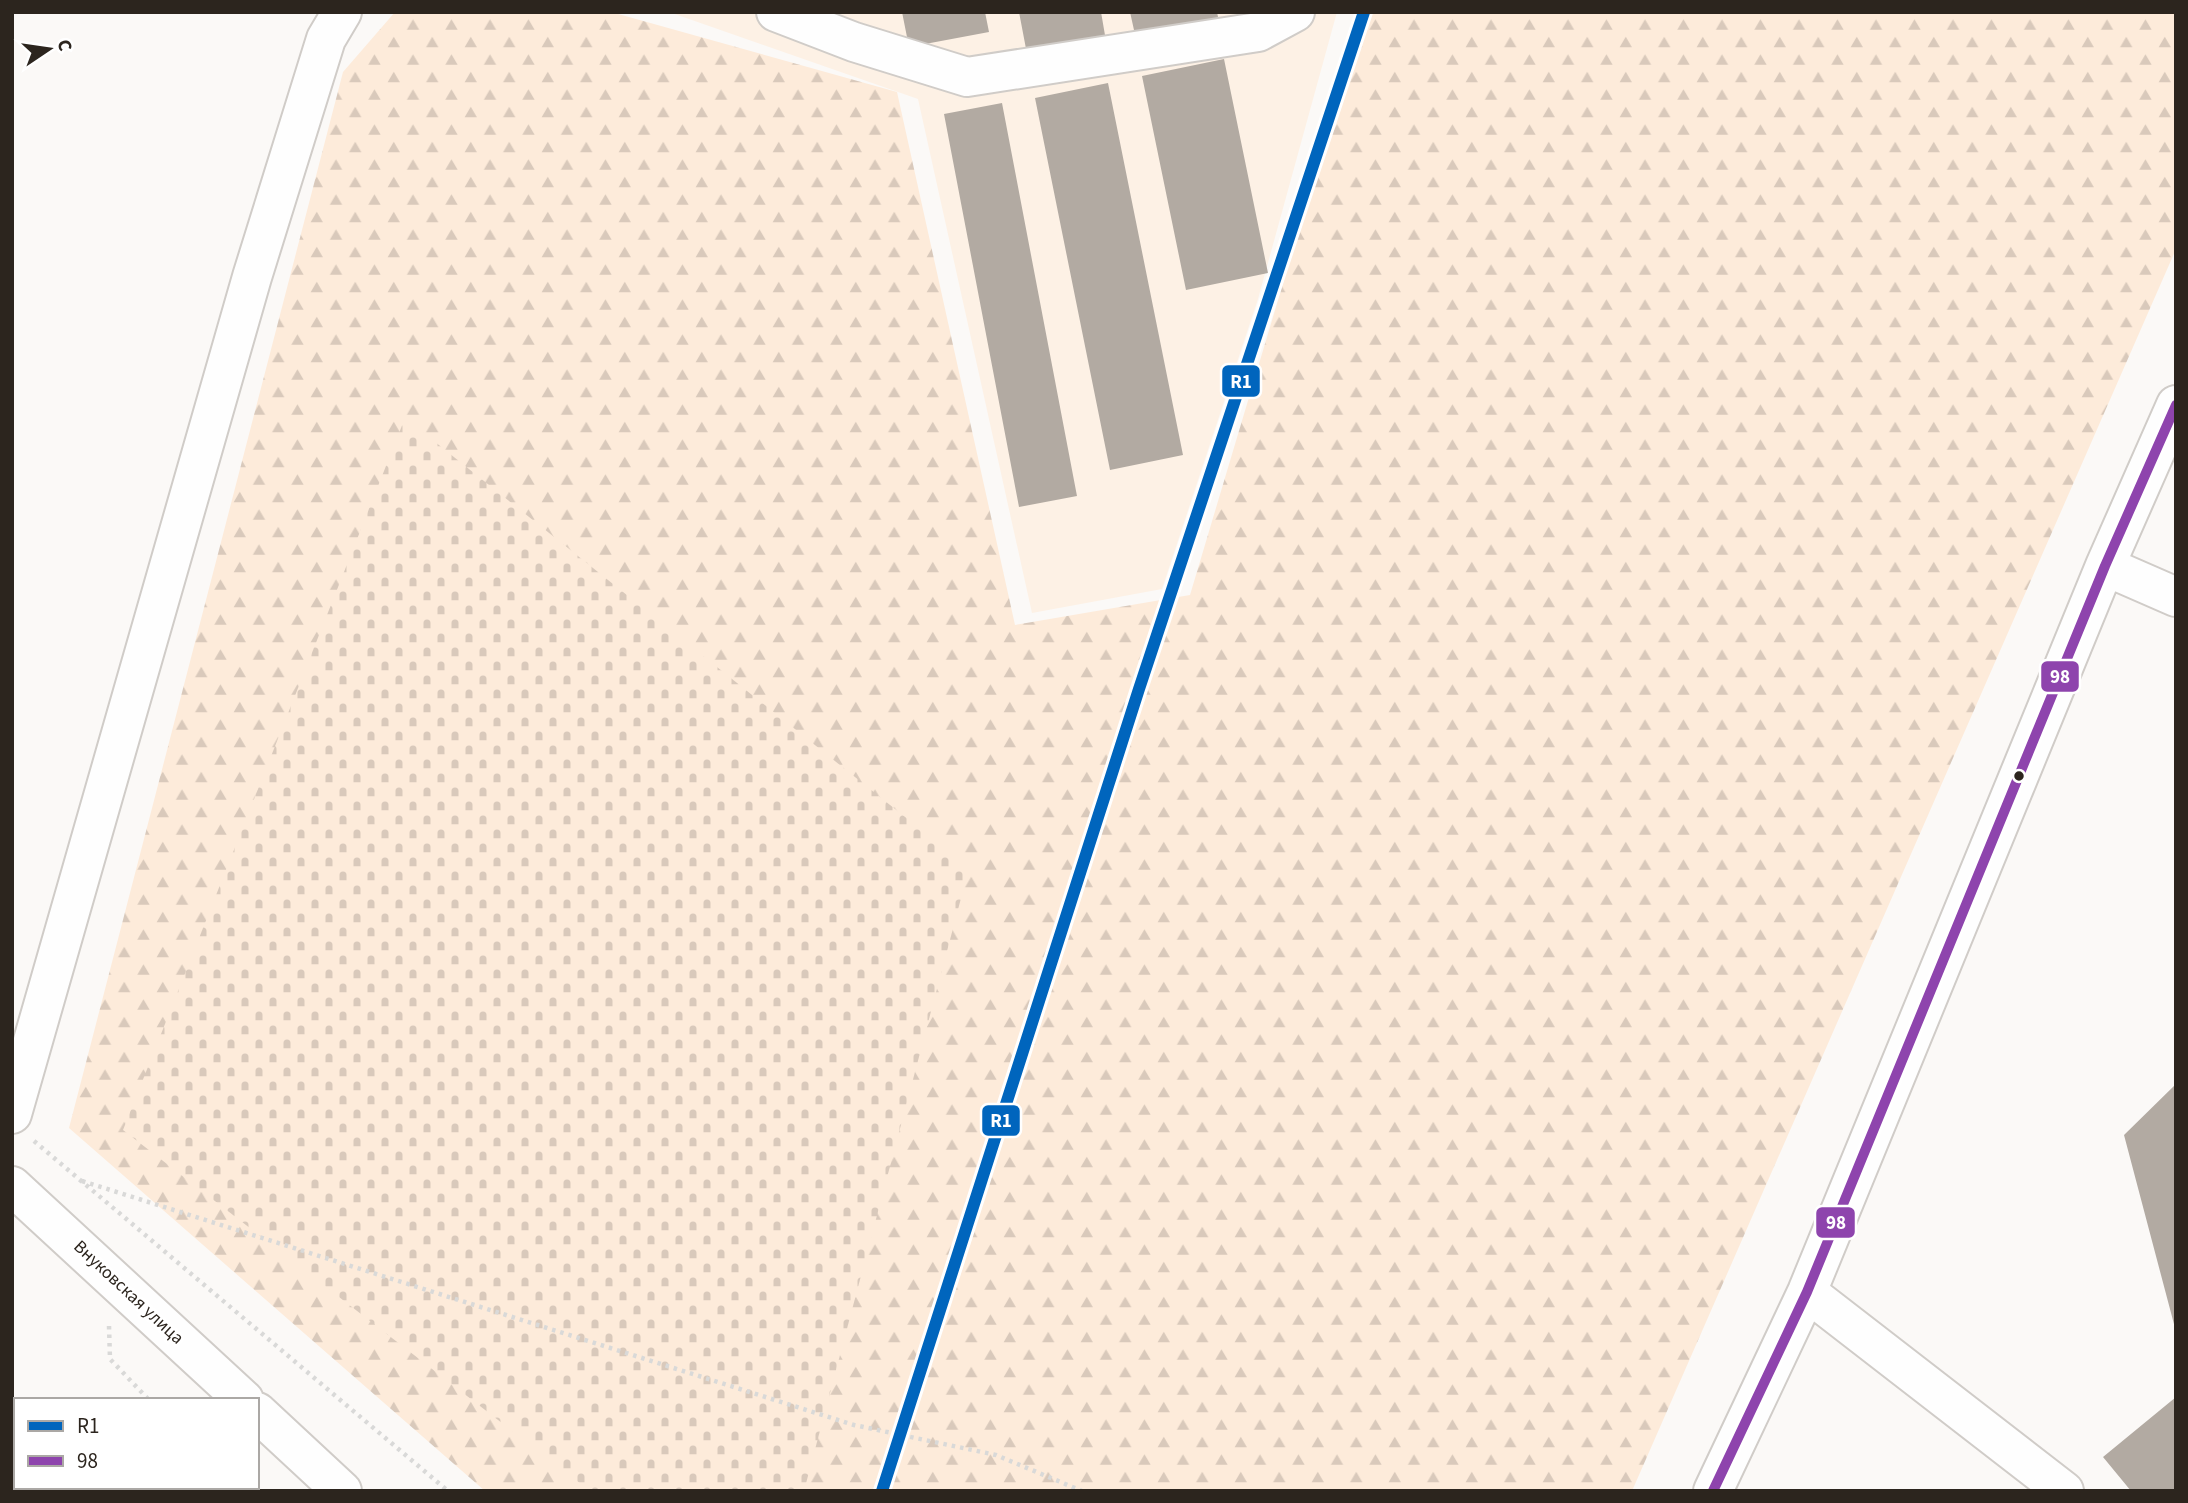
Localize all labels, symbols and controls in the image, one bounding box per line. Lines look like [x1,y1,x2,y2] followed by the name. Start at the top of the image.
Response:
[14,14,84,84] north arrow
[50,37,79,54] text: С
[1221,364,1261,398] line badge: R1
[1230,369,1252,396] text: R1
[2040,660,2080,693] line badge: 98
[2050,664,2070,691] text: 98
[2012,769,2026,783] unlabelled marker
[981,1104,1021,1137] line badge: R1
[990,1108,1012,1135] text: R1
[1815,1206,1856,1239] line badge: 98
[1826,1210,1846,1237] text: 98
[68,1235,189,1350] street label: Внуковская улица
[14,1398,259,1489] legend
[77,1411,99,1441] text: R1
[77,1446,98,1476] text: 98

